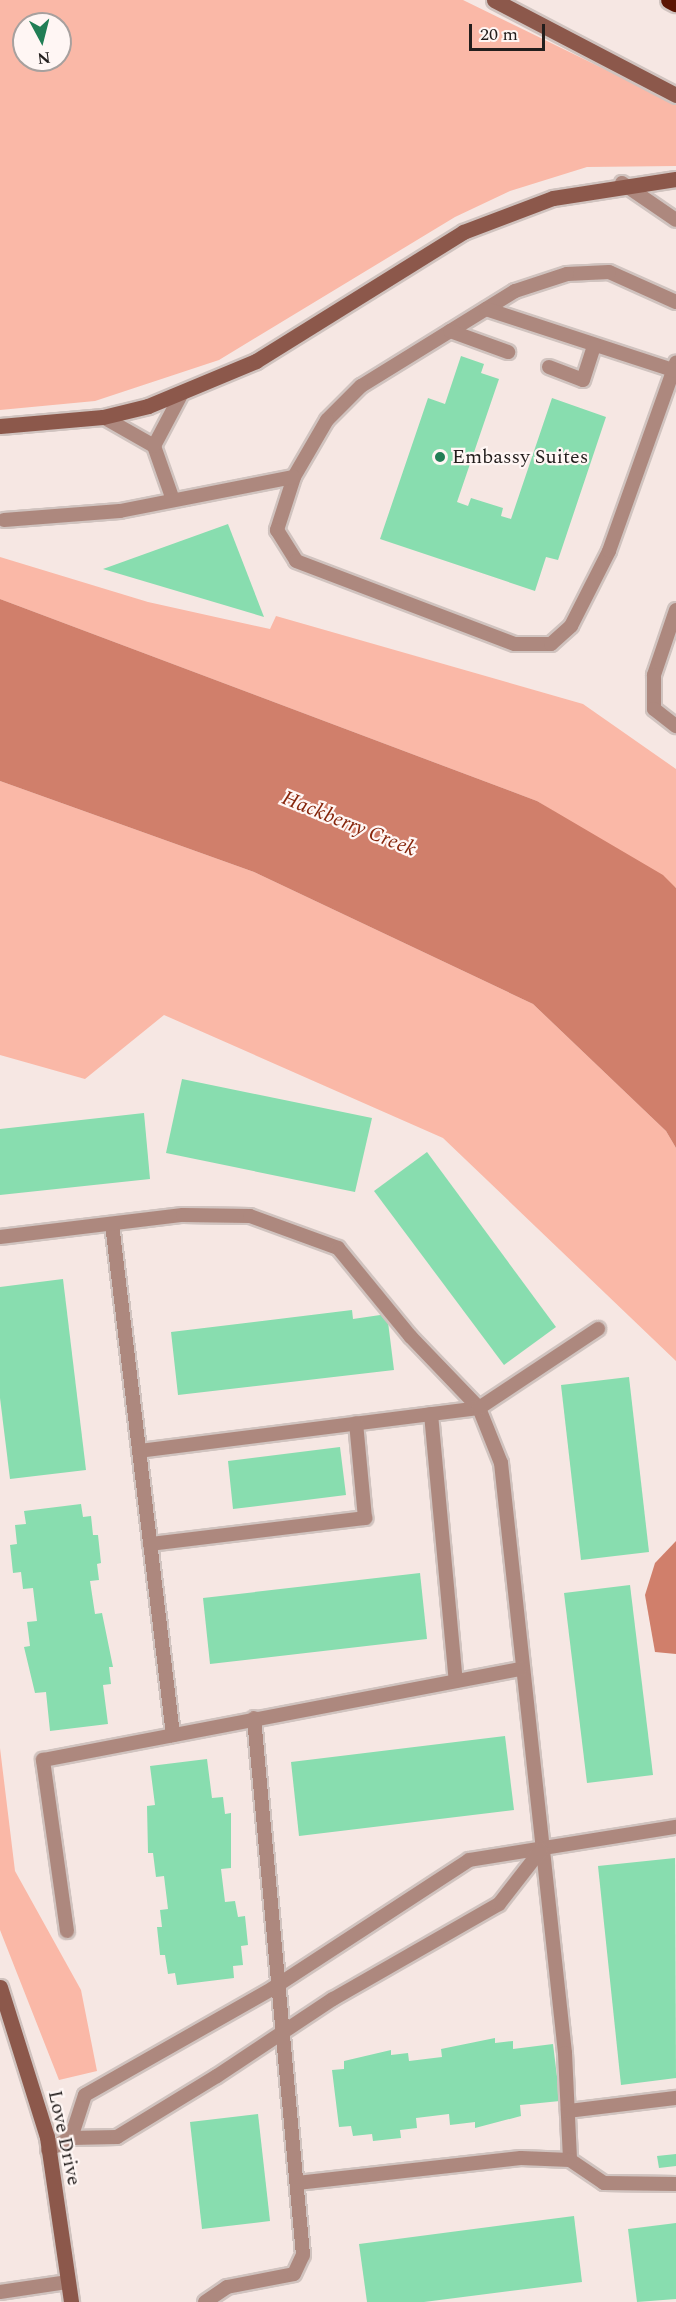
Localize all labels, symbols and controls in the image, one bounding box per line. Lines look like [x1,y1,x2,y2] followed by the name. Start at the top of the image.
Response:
[12,12,72,72] north arrow
[472,12,548,50] scale bar
[480,21,518,48] text: 20 m
[36,45,52,71] text: N
[452,445,588,469] place label: Embassy Suites
[433,450,447,464] marker: Embassy Suites
[278,786,420,862] water label: Hackberry Creek
[42,2088,86,2188] street label: Love Drive

